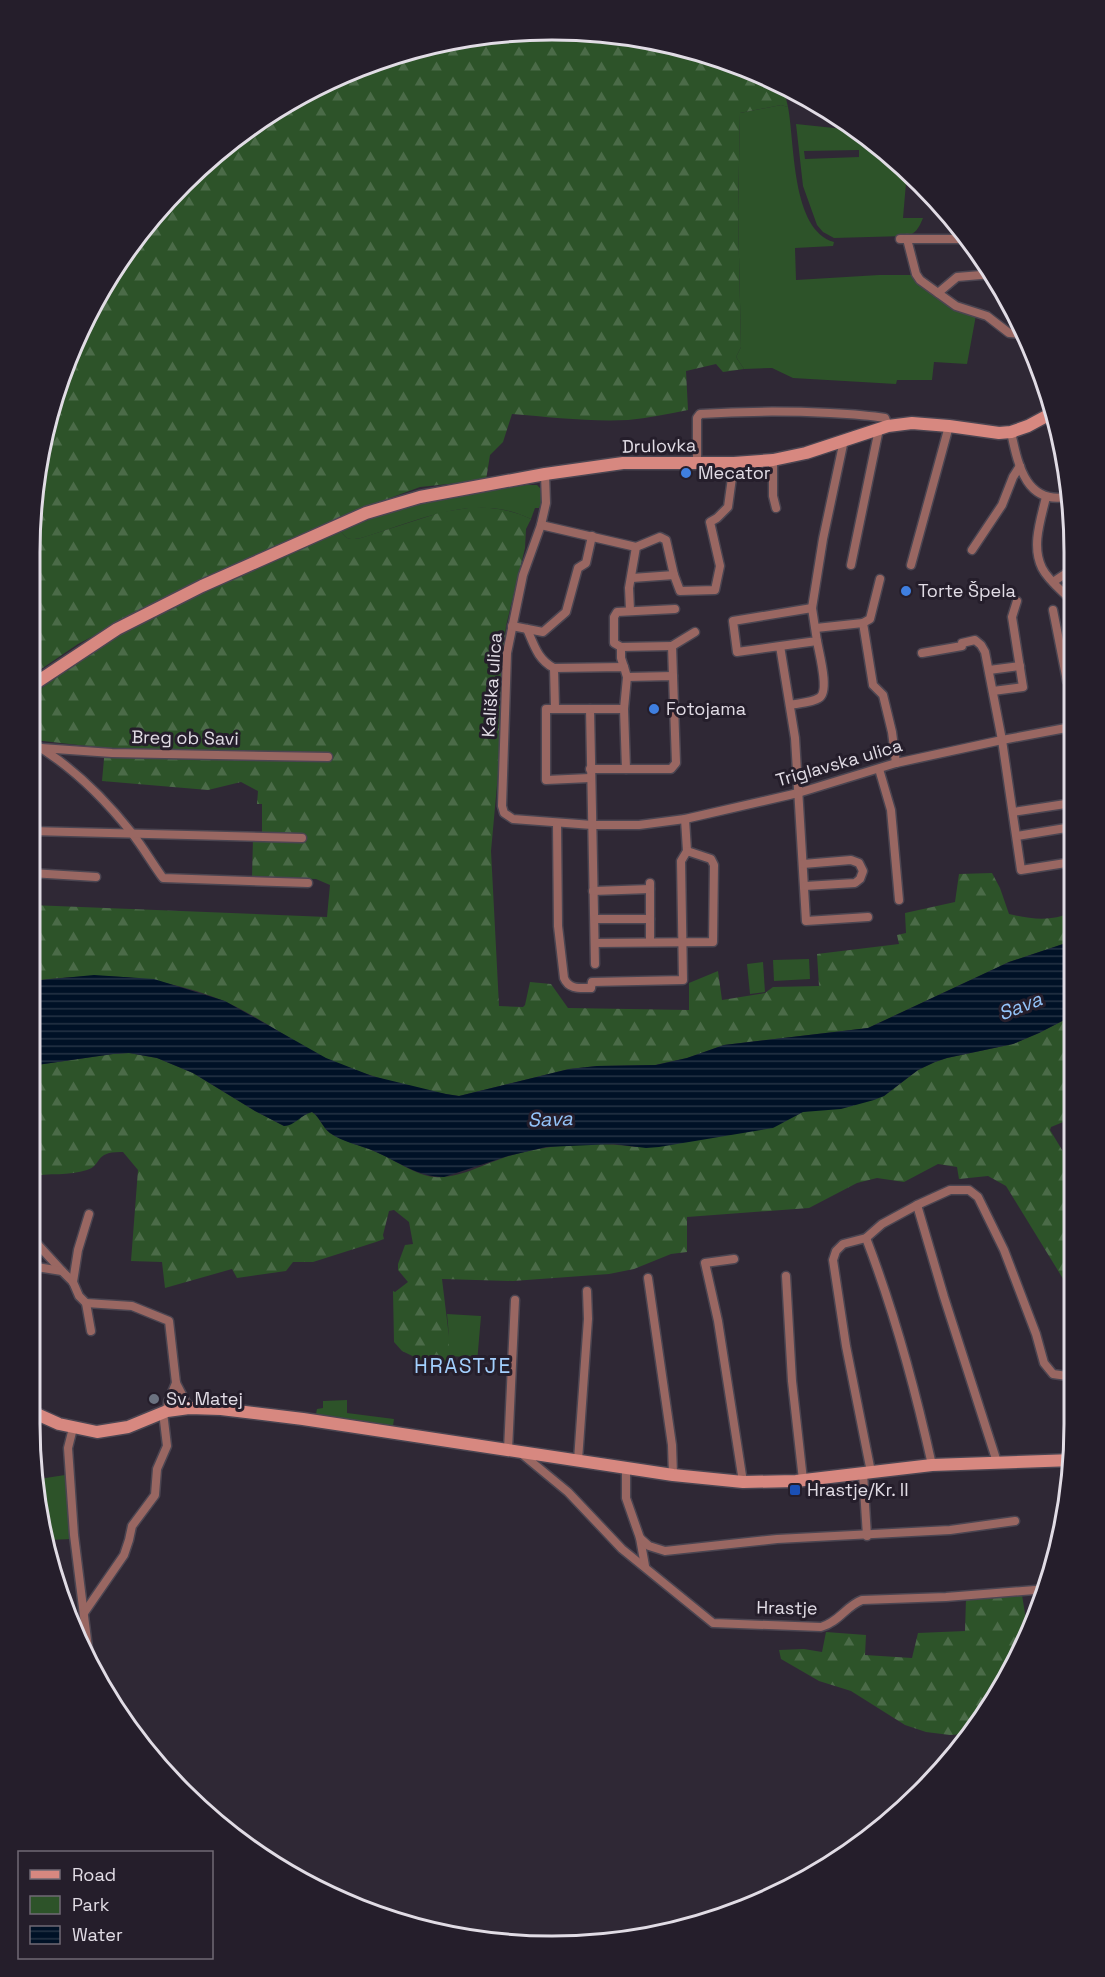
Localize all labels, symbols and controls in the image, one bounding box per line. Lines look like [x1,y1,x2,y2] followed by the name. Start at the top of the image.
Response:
[622,433,696,458] street label: Drulovka
[698,461,771,484] place label: Mecator
[679,466,693,480] marker: Mecator
[918,579,1016,602] place label: Torte Špela
[899,584,913,598] marker: Torte Špela
[476,632,507,738] street label: Kališka ulica
[666,697,746,720] place label: Fotojama
[647,702,661,716] marker: Fotojama
[131,725,239,750] street label: Breg ob Savi
[773,733,905,792] street label: Triglavska ulica
[994,986,1046,1026] water label: Sava
[527,1105,574,1133] water label: Sava
[414,1352,512,1379] district label: HRASTJE
[166,1387,243,1410] place label: Sv. Matej
[147,1392,161,1406] marker: Sv. Matej
[807,1478,909,1501] place label: Hrastje/Kr. II
[788,1483,802,1497] marker: Hrastje/Kr. II
[756,1595,818,1620] street label: Hrastje
[18,1851,213,1959] legend
[72,1863,116,1886] text: Road
[72,1893,110,1916] text: Park
[72,1923,123,1946] text: Water

